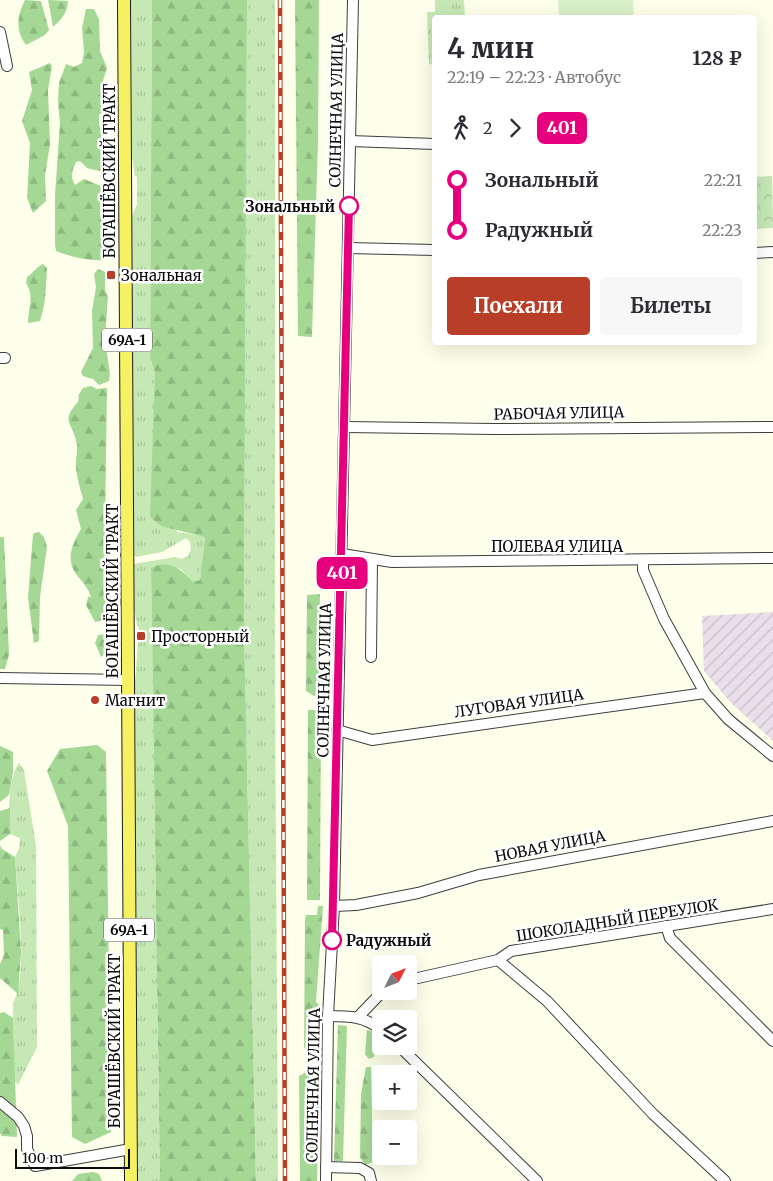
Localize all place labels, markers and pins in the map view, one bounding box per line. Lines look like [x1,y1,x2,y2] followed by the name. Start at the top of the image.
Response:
[339,196,359,216] marker: Зональный
[245,197,335,216] place label: Зональный
[121,266,202,285] place label: Зональная
[105,269,117,281] marker: Зональная
[151,627,249,646] place label: Просторный
[135,630,147,642] marker: Просторный
[105,691,165,710] place label: Магнит
[89,694,101,706] marker: Магнит
[322,930,342,950] marker: Радужный
[346,931,432,950] place label: Радужный

